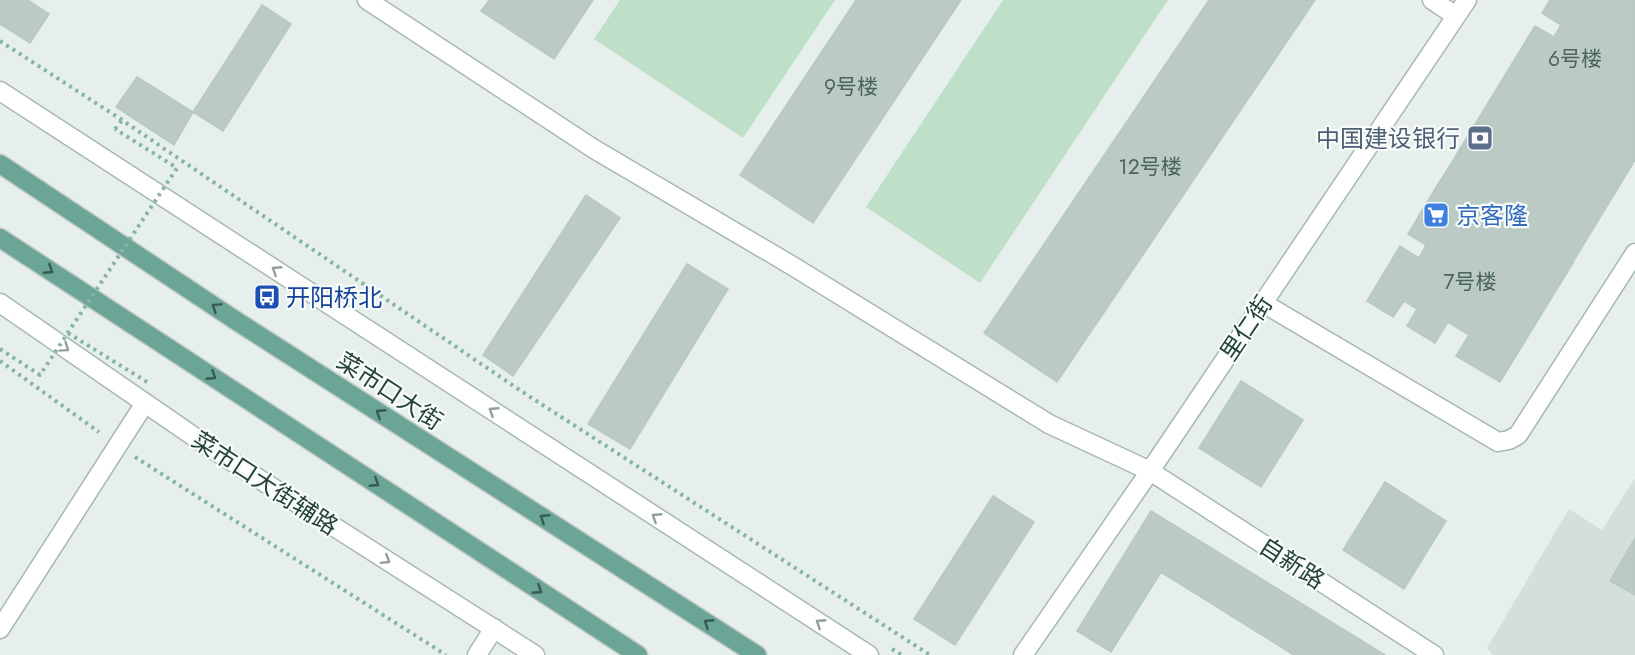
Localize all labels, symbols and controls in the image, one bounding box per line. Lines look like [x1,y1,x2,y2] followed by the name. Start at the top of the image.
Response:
[1548,44,1602,74] house number: 6号楼
[824,72,878,102] house number: 9号楼
[1316,121,1460,156] place label: 中国建设银行
[1465,123,1495,153] bank icon: 中国建设银行
[1118,152,1182,182] house number: 12号楼
[1456,198,1528,233] place label: 京客隆
[1421,200,1451,230] supermarket icon: 京客隆
[43,262,53,274] one-way arrow
[272,266,283,277] one-way arrow
[1443,267,1497,297] house number: 7号楼
[286,280,382,315] place label: 开阳桥北
[252,282,282,312] bus stop icon: 开阳桥北
[1211,288,1281,368] street label: 里仁街
[211,303,222,314] one-way arrow
[59,341,70,352] one-way arrow
[330,344,450,438] street label: 菜市口大街
[206,369,216,381] one-way arrow
[489,406,499,418] one-way arrow
[375,409,386,420] one-way arrow
[185,423,345,543] street label: 菜市口大街辅路
[368,476,379,487] one-way arrow
[652,513,663,524] one-way arrow
[540,514,551,525] one-way arrow
[1252,529,1332,597] street label: 自新路
[379,553,390,564] one-way arrow
[532,583,543,594] one-way arrow
[704,619,714,631] one-way arrow
[816,619,827,630] one-way arrow

